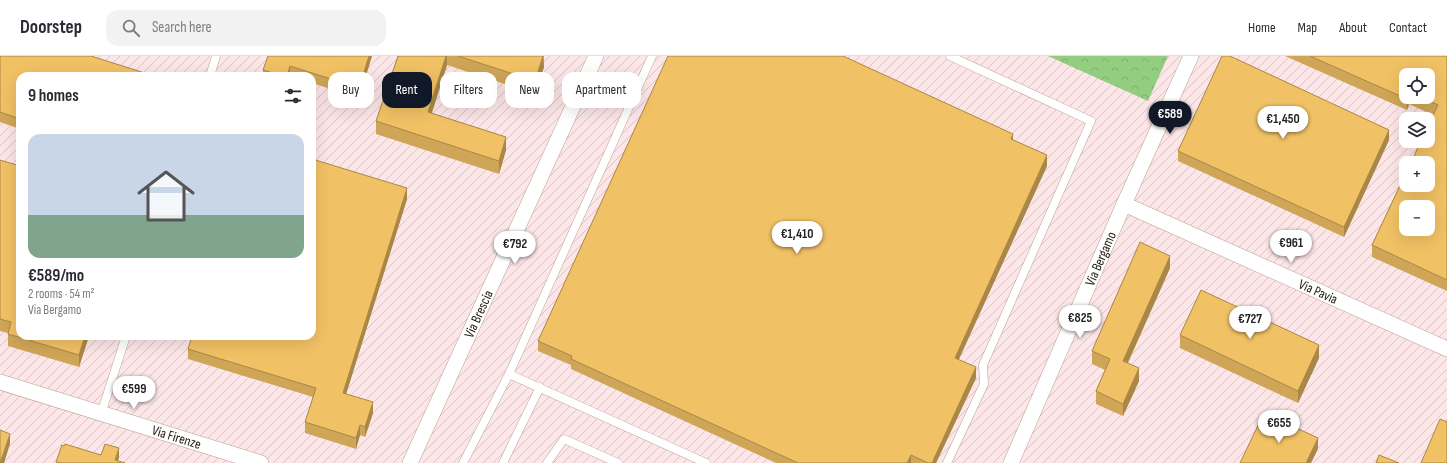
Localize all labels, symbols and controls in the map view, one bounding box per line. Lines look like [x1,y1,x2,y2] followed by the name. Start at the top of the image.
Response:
[106,10,386,46] search box
[20,16,82,39] text: Doorstep
[120,17,142,39] icon: search
[152,18,212,37] text: Search here
[1248,19,1276,36] text: Home
[1298,19,1317,36] text: Map
[1339,19,1367,36] text: About
[1389,19,1427,36] text: Contact
[1399,68,1435,236] map controls
[1399,68,1435,104] button: locate
[328,72,374,108] chip: Buy
[382,72,432,108] chip: Rent
[440,72,497,108] chip: Filters
[505,72,554,108] chip: New
[562,72,641,108] chip: Apartment
[282,85,304,107] icon: filters
[28,86,79,106] text: 9 homes
[1146,101,1194,135] pin: €589
[1158,106,1182,122] text: €589
[1250,106,1316,140] pin: €1,450
[1266,111,1300,127] text: €1,450
[1399,112,1435,148] button: layers
[1399,156,1435,192] button: +
[130,160,202,232] icon: home
[1399,200,1435,236] button: −
[764,221,830,255] pin: €1,410
[781,226,813,242] text: €1,410
[1081,229,1120,289] street label: Via Bergamo
[1267,230,1315,264] pin: €961
[491,231,539,265] pin: €792
[1279,235,1303,251] text: €961
[503,236,527,252] text: €792
[28,266,84,286] text: €589/mo
[1296,276,1340,308] street label: Via Pavia
[28,286,95,302] text: 2 rooms · 54 m²
[460,287,497,341] street label: Via Brescia
[28,302,82,318] text: Via Bergamo
[1056,305,1104,339] pin: €825
[1226,306,1274,340] pin: €727
[1068,310,1092,326] text: €825
[1238,311,1262,327] text: €727
[110,376,158,410] pin: €599
[122,381,146,397] text: €599
[1255,410,1303,444] pin: €655
[1267,415,1291,431] text: €655
[150,422,203,453] street label: Via Firenze

